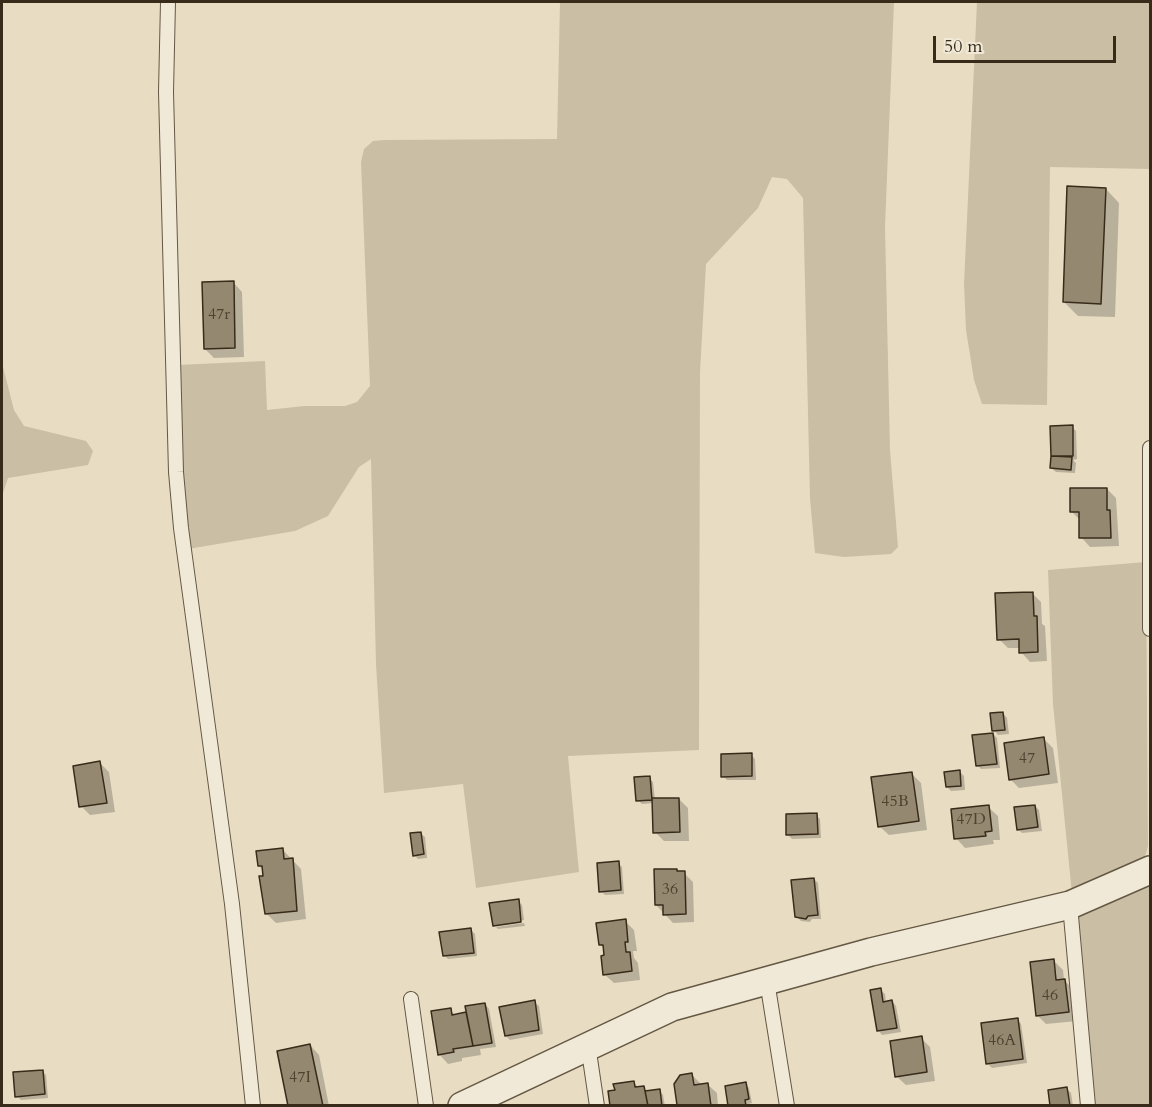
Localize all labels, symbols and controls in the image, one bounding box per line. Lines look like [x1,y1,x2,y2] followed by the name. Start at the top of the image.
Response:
[936,24,1119,62] scale bar
[944,34,983,59] text: 50 m
[208,305,230,325] house number: 47r
[1019,749,1035,769] house number: 47
[881,792,909,812] house number: 45B
[956,810,986,830] house number: 47D
[662,880,678,900] house number: 36
[1042,986,1058,1006] house number: 46
[988,1031,1016,1051] house number: 46A
[289,1068,311,1088] house number: 47I

